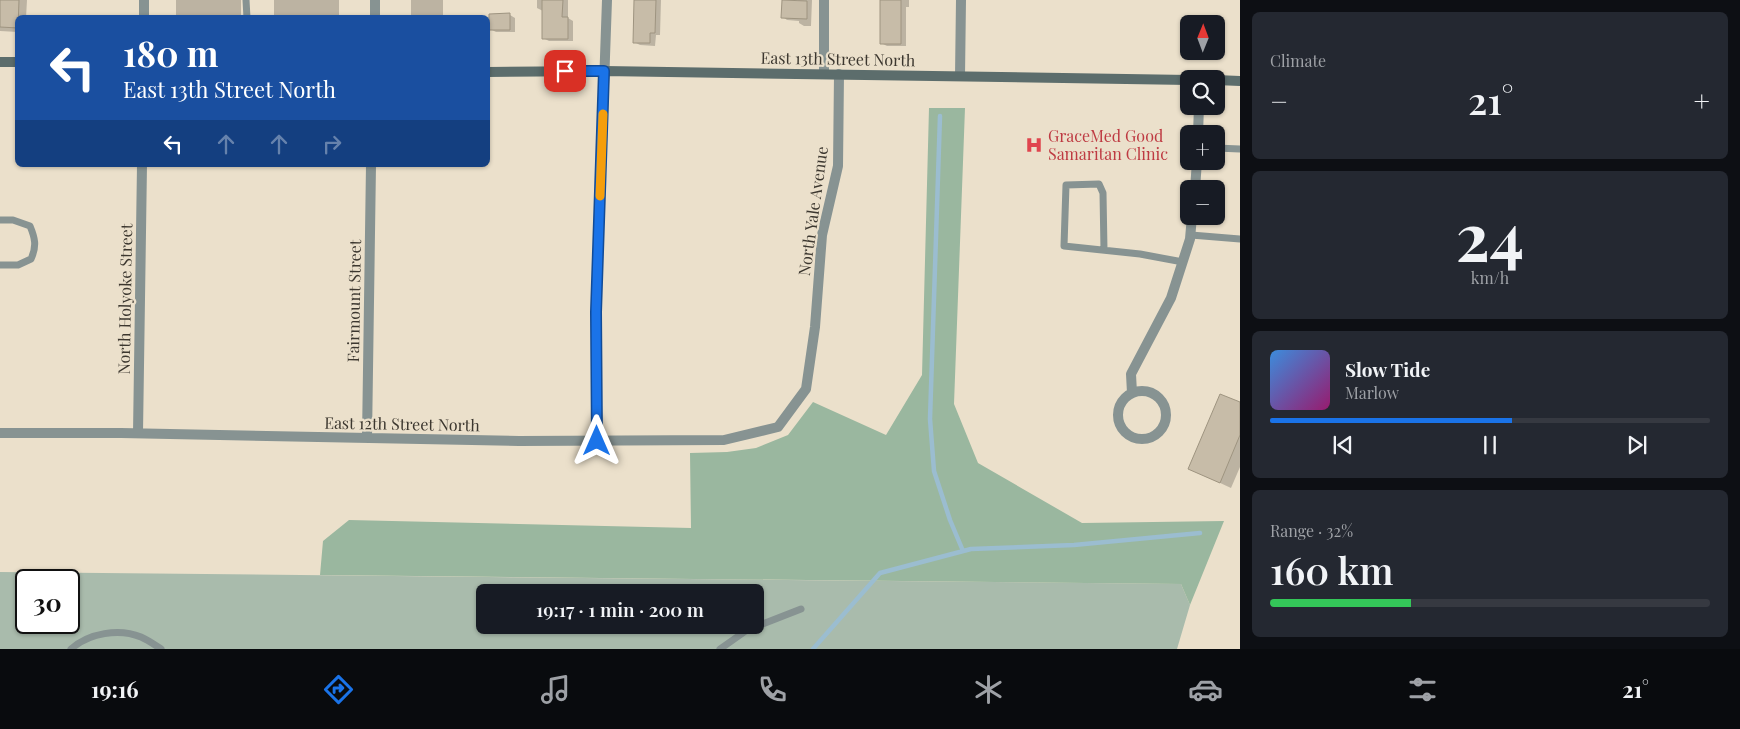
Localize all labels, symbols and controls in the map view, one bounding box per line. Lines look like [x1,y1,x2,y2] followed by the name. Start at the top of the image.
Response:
[1180,15,1225,60] north arrow
[1180,15,1225,225] map controls
[123,29,218,76] text: 180 m
[40,35,105,100] icon: left
[760,47,916,70] street label: East 13th Street North
[544,50,586,92] pin
[1270,50,1326,71] text: Climate
[551,57,579,85] icon: arrive
[1180,70,1225,115] button: search
[123,74,336,104] text: East 13th Street North
[1468,74,1514,125] text: 21°
[1270,82,1288,119] text: −
[1694,82,1710,119] text: +
[1048,125,1168,164] place label: GraceMed Good Samaritan Clinic
[1180,125,1225,170] button: +
[159,130,187,158] icon: left
[212,130,240,158] icon: ahead
[265,130,293,158] icon: ahead
[318,130,346,158] icon: right
[1024,135,1044,155] hospital icon: GraceMed Good Samaritan Clinic
[793,145,832,277] street label: North Yale Avenue
[1180,180,1225,225] button: −
[1456,191,1524,277] text: 24
[113,223,136,375] street label: North Holyoke Street
[342,239,365,363] street label: Fairmount Street
[1471,267,1509,288] text: km/h
[1345,356,1430,382] text: Slow Tide
[1345,382,1399,403] text: Marlow
[324,412,481,435] street label: East 12th Street North
[570,414,622,466] position arrow
[1329,431,1357,459] icon: previous
[1476,431,1504,459] icon: pause
[1623,431,1651,459] icon: next
[1270,520,1353,541] text: Range · 32%
[1270,544,1394,595] text: 160 km
[15,569,80,634] speed limit sign: 30
[536,596,704,622] text: 19:17 · 1 min · 200 m
[321,672,356,707] icon: directions
[538,672,573,707] icon: music
[755,672,790,707] icon: phone
[971,672,1006,707] icon: climate
[1188,672,1223,707] icon: car
[1405,672,1440,707] icon: filters
[91,674,139,704] text: 19:16
[1622,674,1649,704] text: 21°

